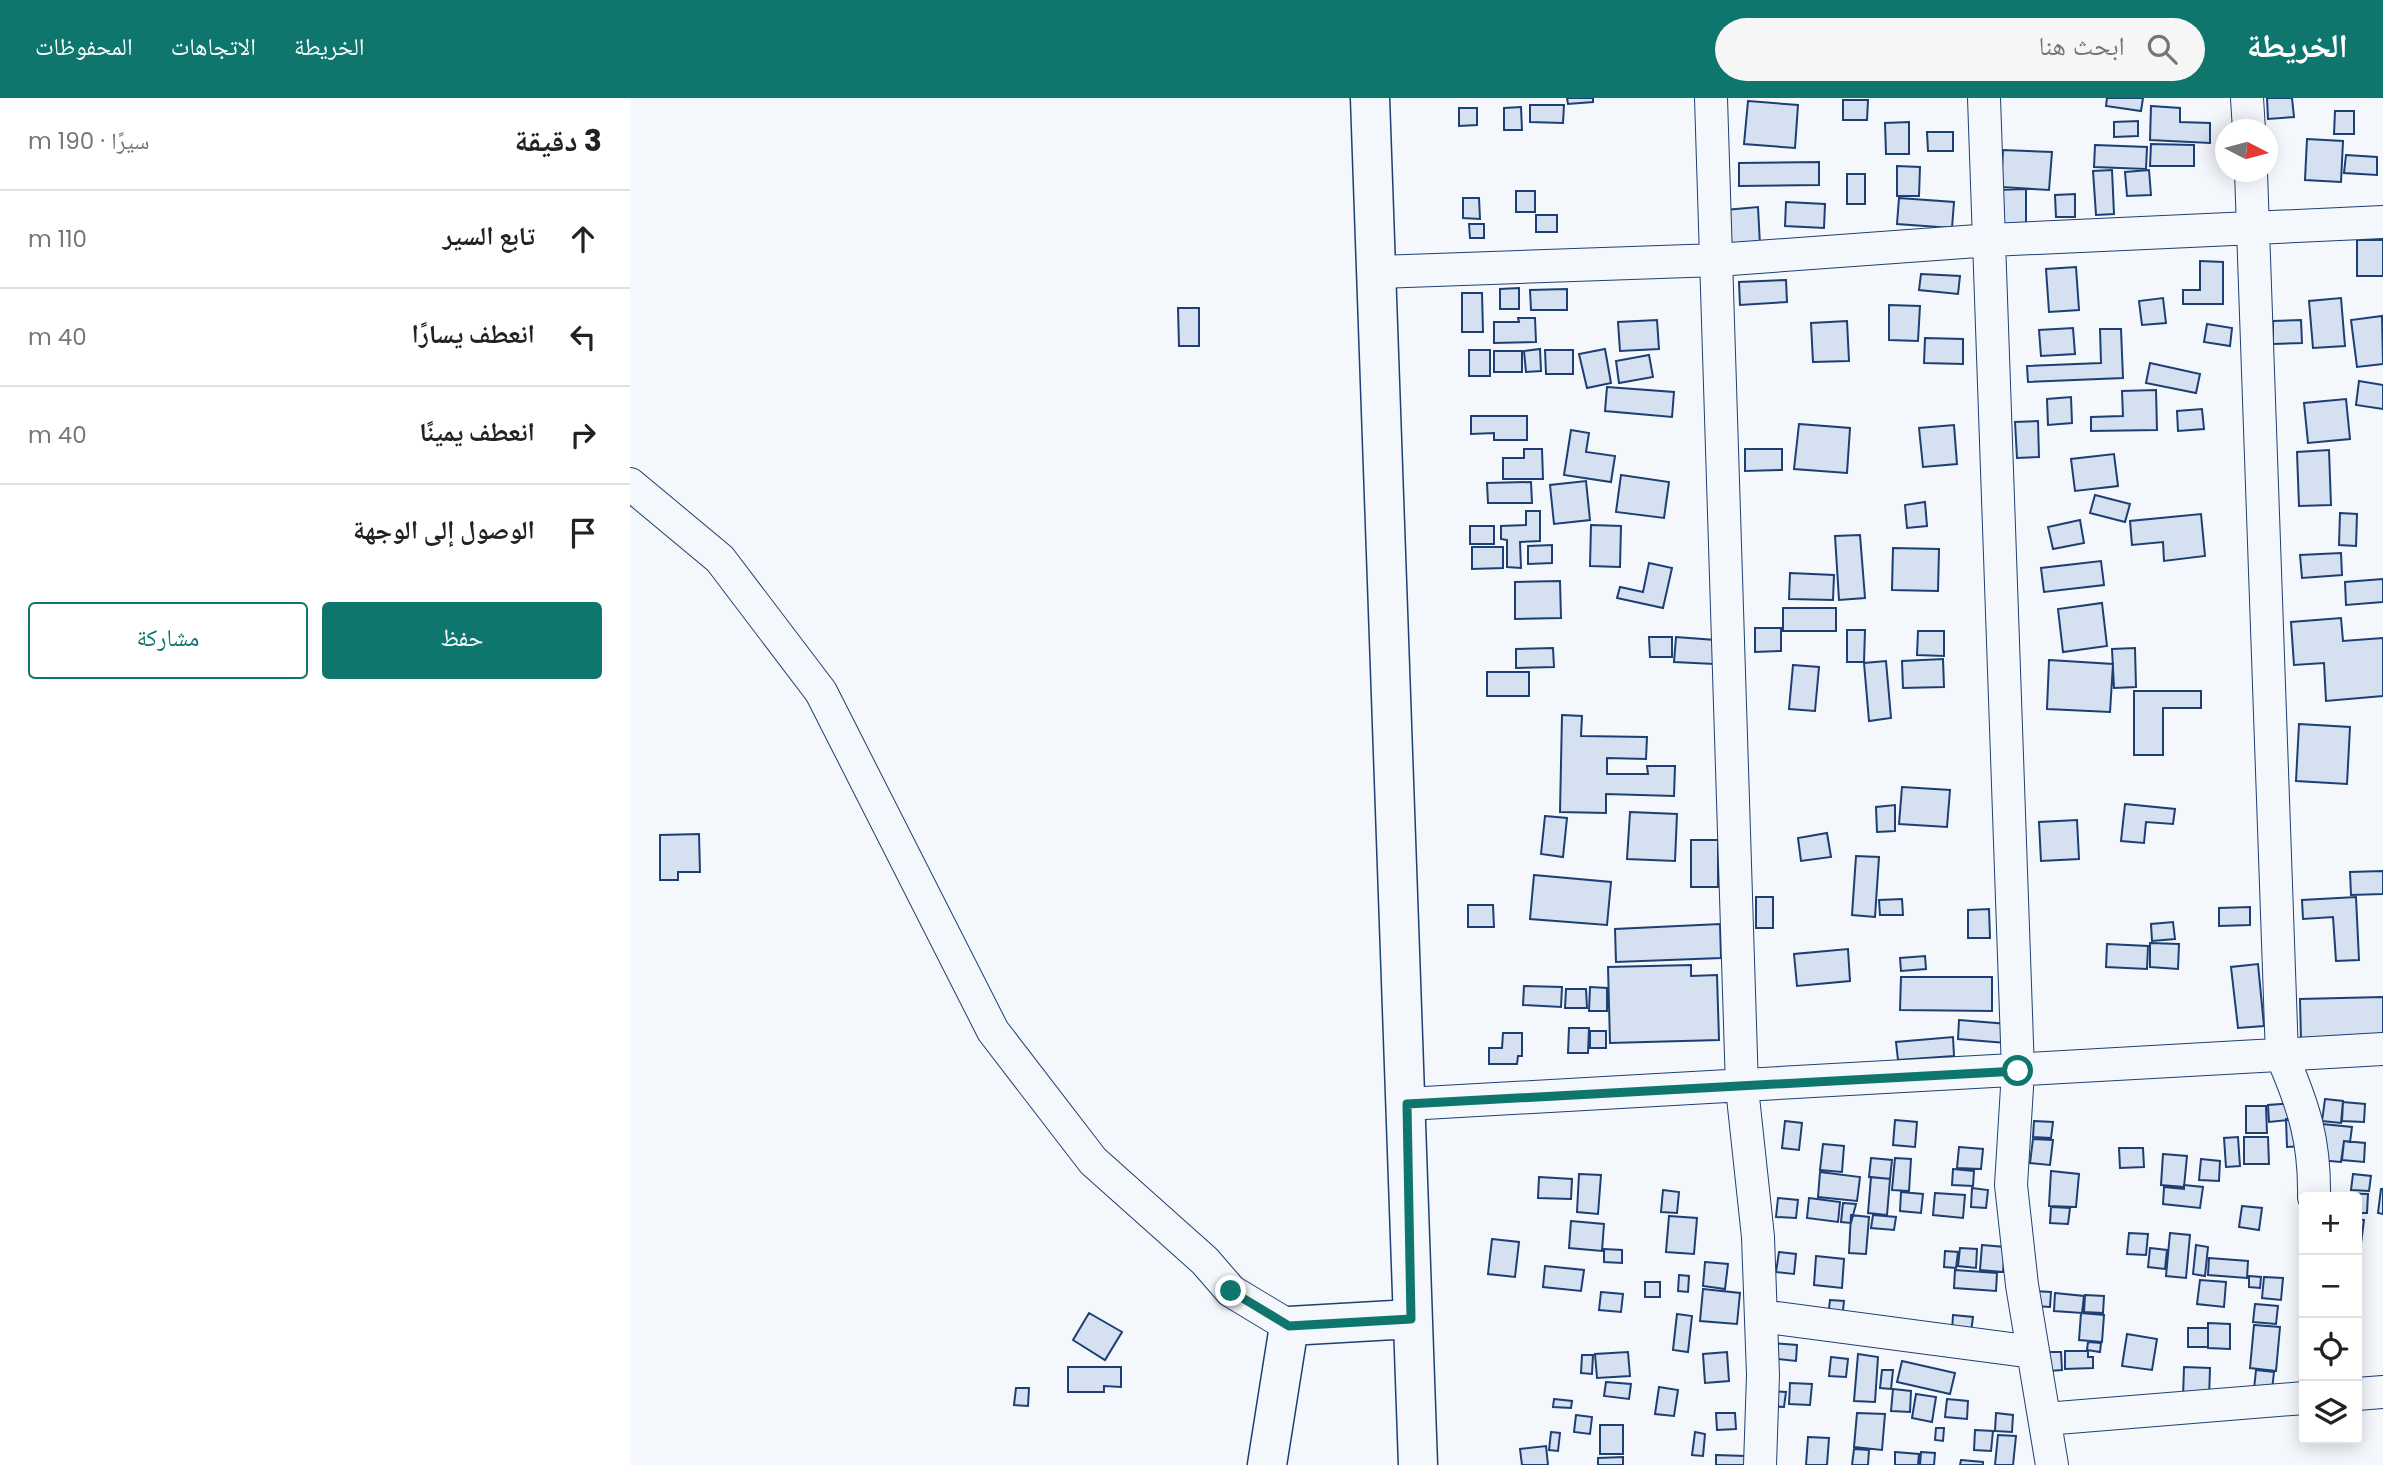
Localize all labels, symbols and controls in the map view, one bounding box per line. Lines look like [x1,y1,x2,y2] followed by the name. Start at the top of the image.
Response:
[1715,18,2205,81] search box
[2247,22,2348,69] text: الخريطة
[2039,28,2125,64] text: ابحث هنا
[35,30,133,63] text: المحفوظات
[171,30,256,63] text: الاتجاهات
[294,30,365,63] text: الخريطة
[2143,30,2181,68] icon: search
[514,119,602,162] text: 3 دقيقة
[2215,119,2278,182] north arrow
[28,125,150,157] text: سيرًا · 190 m
[443,218,535,254] text: تابع السير
[564,220,602,258] icon: ahead
[28,223,87,255] text: 110 m
[412,316,535,352] text: انعطف يسارًا
[564,318,602,356] icon: left
[28,321,87,353] text: 40 m
[419,414,535,450] text: انعطف يمينًا
[564,416,602,454] icon: right
[28,419,87,451] text: 40 m
[353,512,535,548] text: الوصول إلى الوجهة
[564,514,602,552] icon: arrive
[28,602,308,679] button: مشاركة
[322,602,602,679] button: حفظ
[2002,1055,2033,1086] route start
[2299,1192,2362,1444] map controls
[2299,1192,2362,1255] button: +
[2299,1255,2362,1318] button: −
[1215,1275,1246,1306] route end
[2299,1318,2362,1381] button: locate
[2299,1381,2362,1444] button: layers

